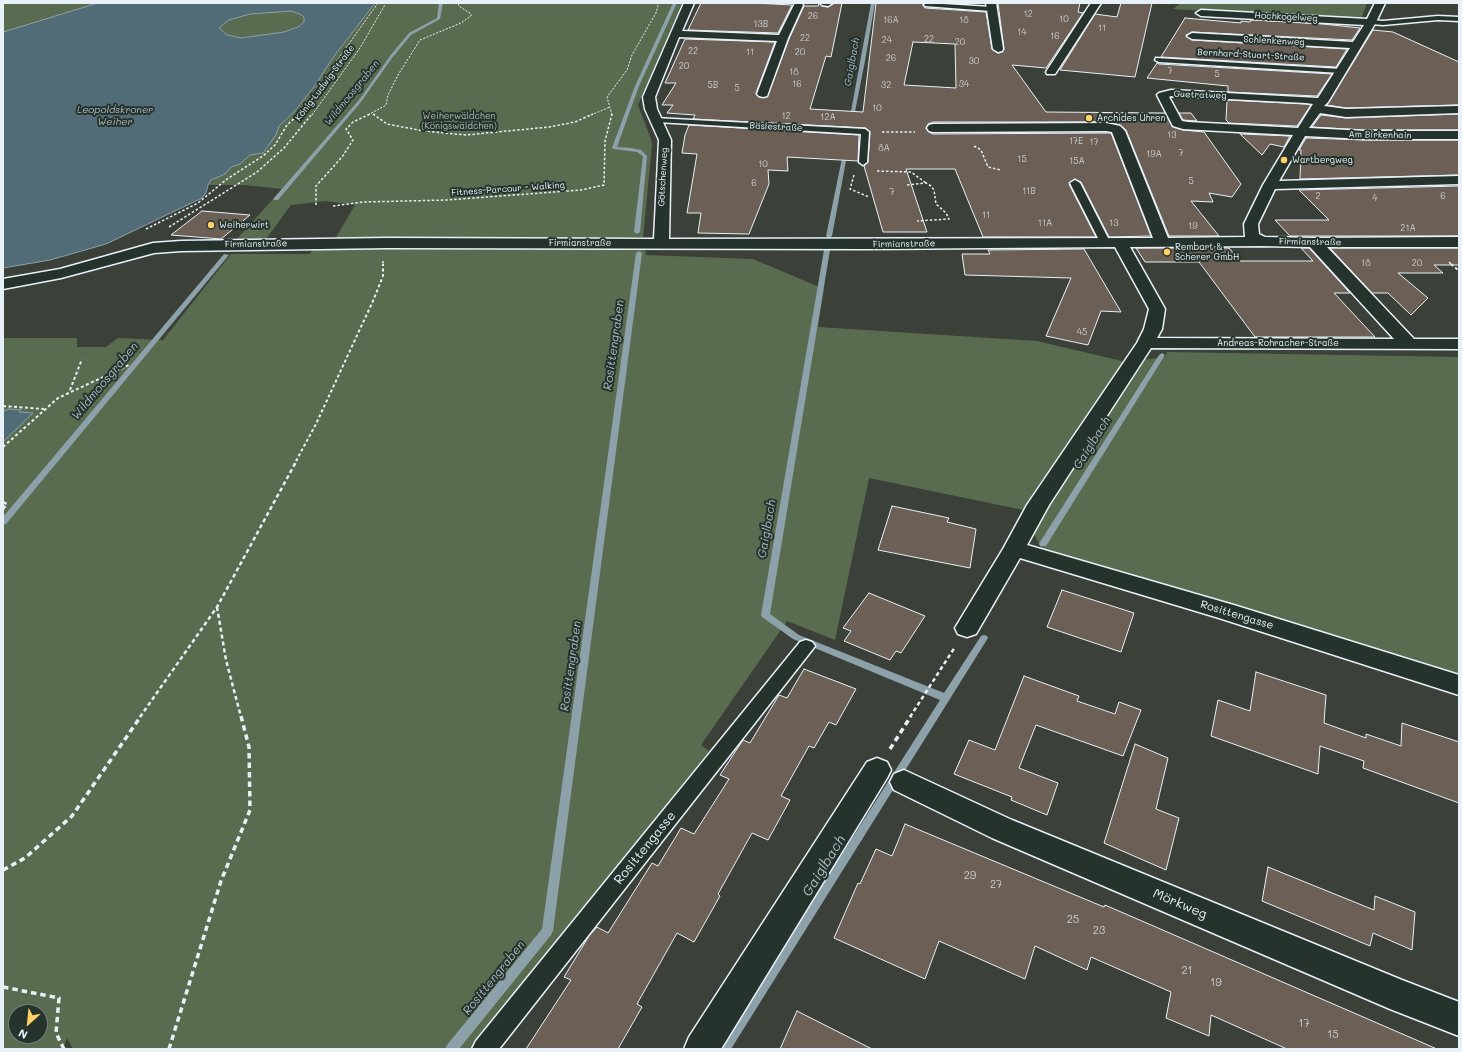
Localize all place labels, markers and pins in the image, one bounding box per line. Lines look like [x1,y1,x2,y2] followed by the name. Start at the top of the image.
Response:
[1084,113,1094,123] marker: Archides Uhren
[1097,113,1166,123] place label: Archides Uhren
[1279,155,1289,165] marker: Wartbergweg
[1292,155,1353,165] place label: Wartbergweg
[206,220,216,230] marker: Weiherwirt
[219,220,269,230] place label: Weiherwirt
[1175,242,1239,263] place label: Rembart & Scherer GmbH
[1162,247,1172,257] marker: Rembart & Scherer GmbH

